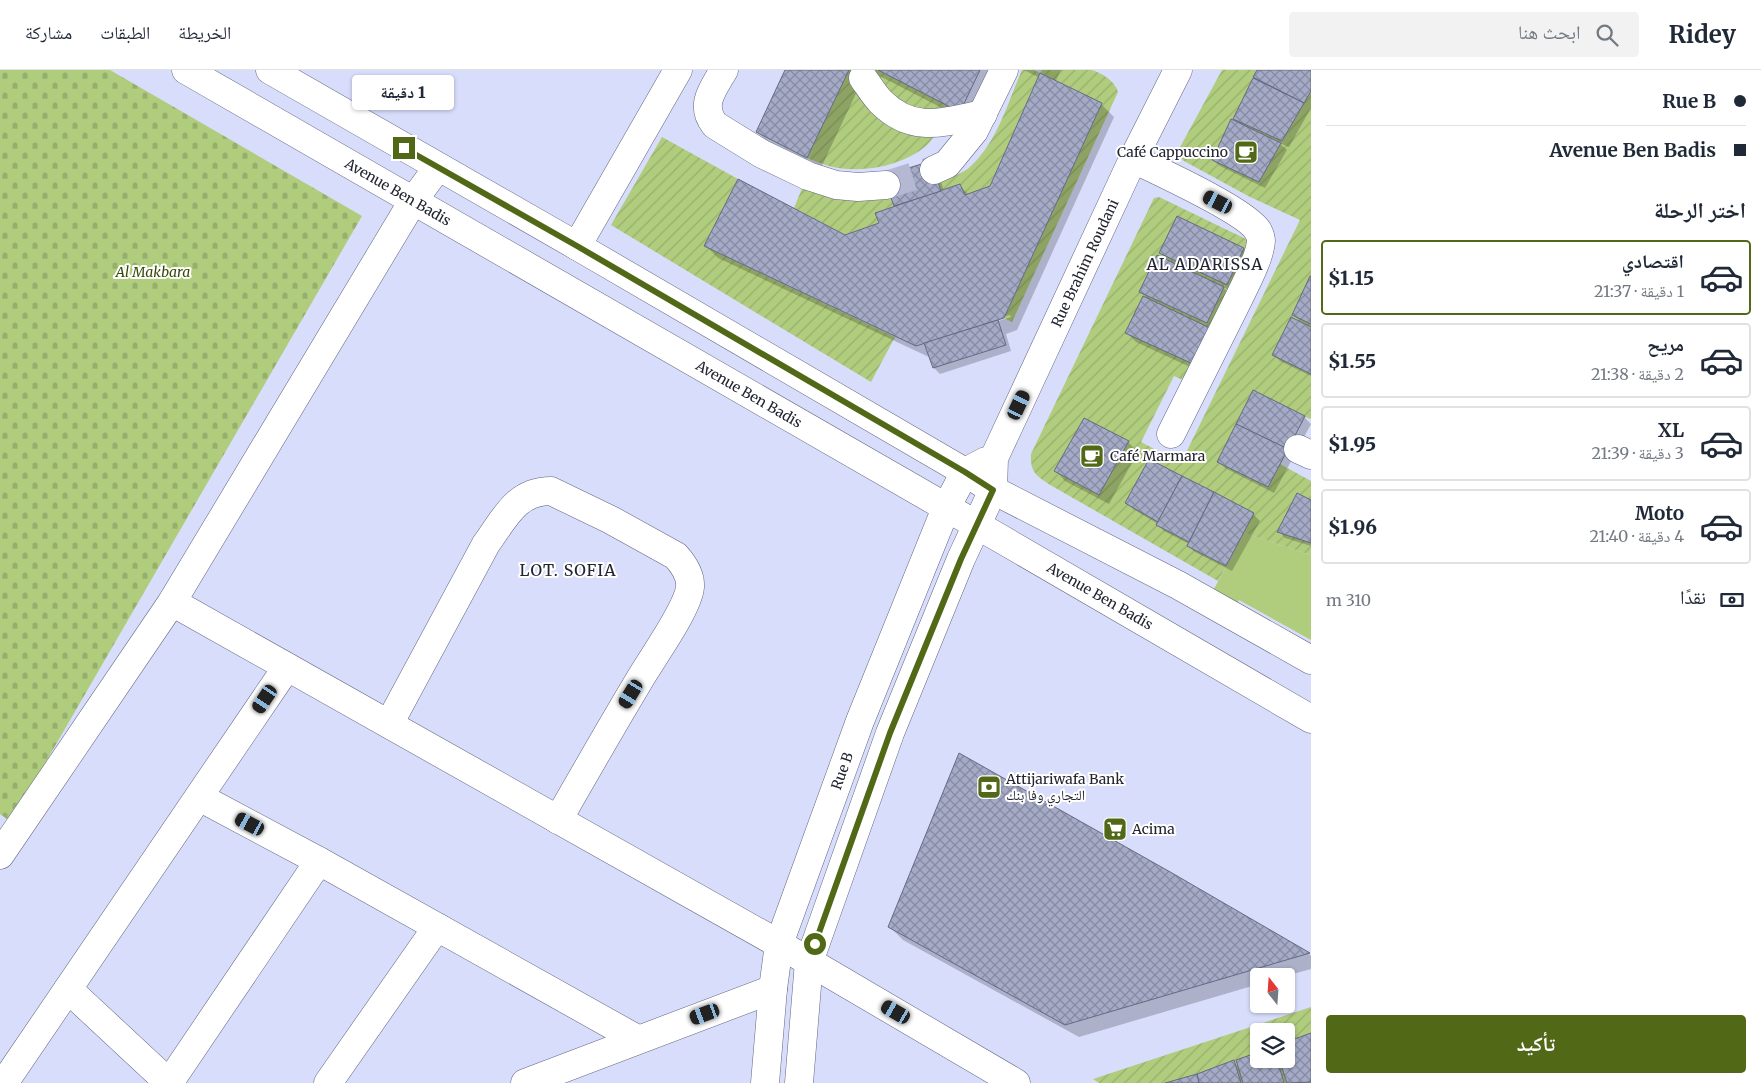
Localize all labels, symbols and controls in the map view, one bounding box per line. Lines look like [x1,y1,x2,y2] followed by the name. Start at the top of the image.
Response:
[1289,12,1639,57] search box
[1669,19,1736,50] text: Ridey
[1518,20,1581,44] text: ابحث هنا
[25,21,72,44] text: مشاركة
[100,21,150,44] text: الطبقات
[178,21,231,44] text: الخريطة
[1593,21,1621,49] icon: search
[353,75,455,110] callout: 1 دقيقة
[381,82,425,102] text: 1 دقيقة
[1662,89,1716,113] text: Rue B
[393,137,415,159] route end
[1549,138,1716,162] text: Avenue Ben Badis
[1233,139,1259,165] cafe icon: Café Cappuccino
[1117,143,1228,161] place label: Café Cappuccino
[341,154,454,230] street label: Avenue Ben Badis
[1201,189,1234,215] car
[1047,196,1123,330] street label: Rue Brahim Roudani
[1654,196,1746,224] text: اختر الرحلة
[1622,249,1684,273] text: اقتصادي
[1146,254,1263,274] district label: AL ADARISSA
[1699,255,1744,300] icon: car
[115,263,190,281] park label: Al Makbara
[1328,266,1374,290] text: $1.15
[1594,281,1684,301] text: 1 دقيقة · 21:37
[1647,332,1684,356] text: مريح
[1699,338,1744,383] icon: car
[1328,349,1376,373] text: $1.55
[692,356,805,432] street label: Avenue Ben Badis
[1591,364,1684,384] text: 2 دقيقة · 21:38
[1005,388,1032,422] car
[1658,418,1684,442] text: XL
[1699,421,1744,466] icon: car
[1328,432,1376,456] text: $1.95
[1079,443,1105,469] cafe icon: Café Marmara
[1591,443,1684,463] text: 3 دقيقة · 21:39
[1110,447,1206,465] place label: Café Marmara
[1635,501,1684,525] text: Moto
[1699,504,1744,549] icon: car
[1328,515,1377,539] text: $1.96
[1589,526,1684,546] text: 4 دقيقة · 21:40
[1043,558,1156,634] street label: Avenue Ben Badis
[520,560,617,580] district label: LOT. SOFIA
[1680,585,1706,609] text: نقدًا
[1718,586,1746,614] icon: cash
[1326,590,1371,610] text: 310 m
[616,677,645,711] car
[250,682,279,716] car
[827,750,857,792] street label: Rue B
[1005,770,1124,807] place label: Attijariwafa Bank التجاري وفا بنك
[976,774,1002,800] bank icon: Attijariwafa Bank التجاري وفا بنك
[233,810,266,838] car
[1102,816,1128,842] supermarket icon: Acima
[1131,820,1175,838] place label: Acima
[804,933,826,955] route start
[1250,968,1295,1012] north arrow
[1250,968,1295,1068] map controls
[879,998,912,1026] car
[688,1002,721,1026] car
[1326,1015,1746,1073] button: تأكيد
[1250,1023,1295,1068] button: layers

